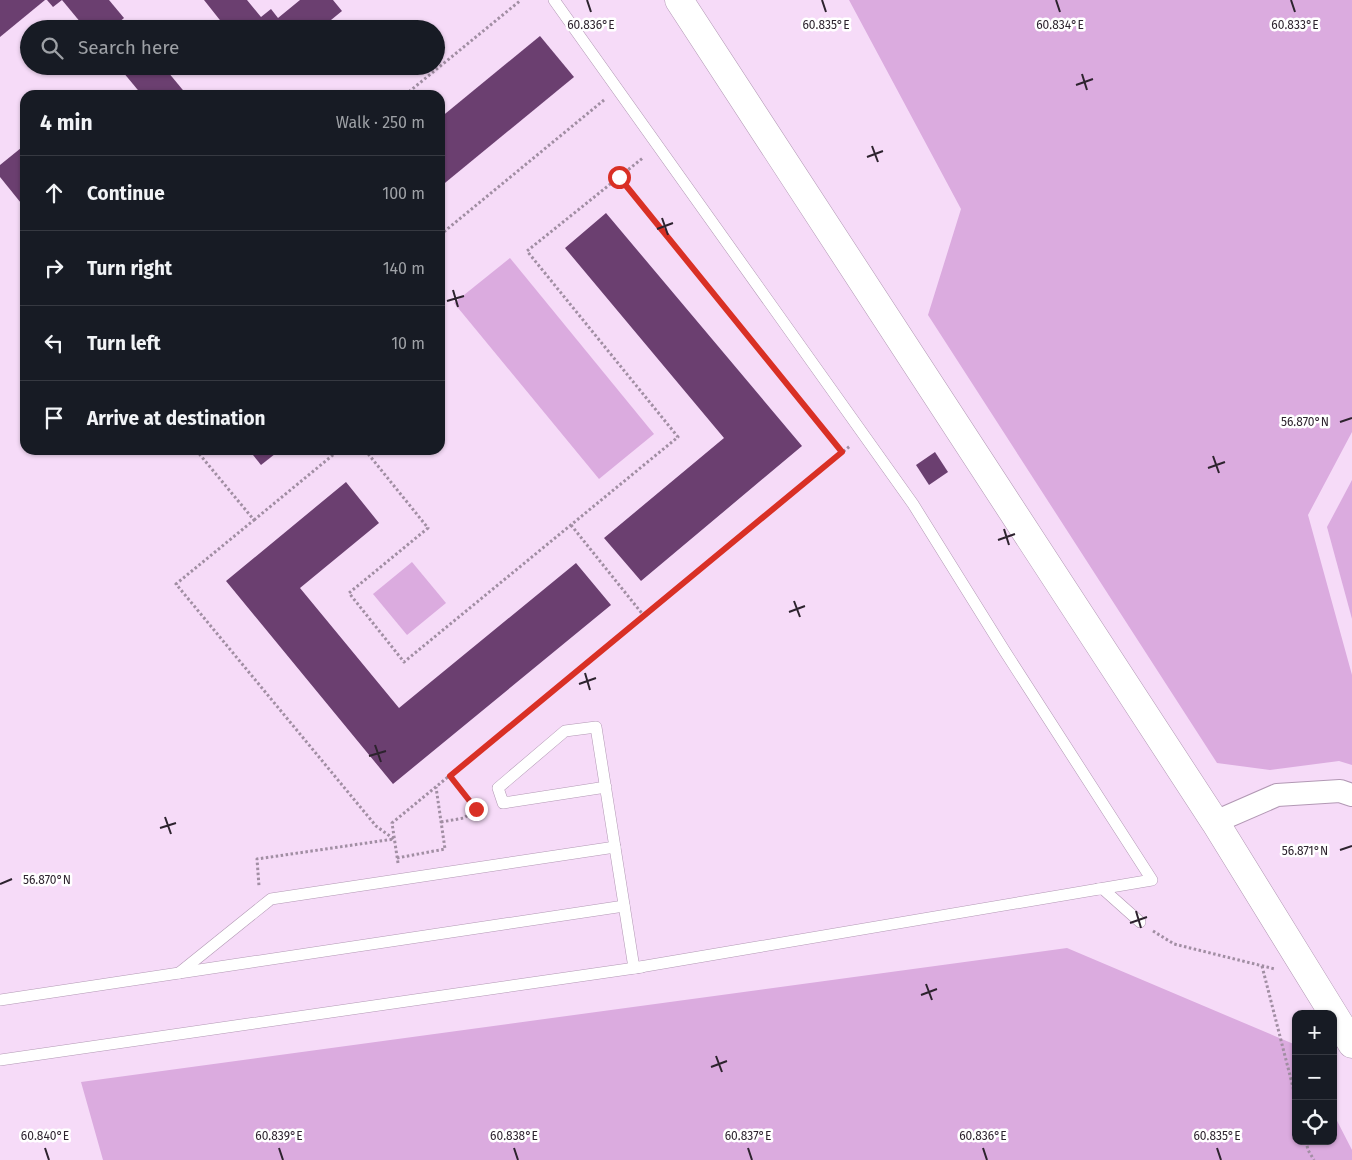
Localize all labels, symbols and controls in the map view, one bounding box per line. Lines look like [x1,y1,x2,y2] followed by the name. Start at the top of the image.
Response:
[567,18,615,32] text: 60.836°E
[802,18,850,32] text: 60.835°E
[1036,18,1084,32] text: 60.834°E
[1271,18,1319,32] text: 60.833°E
[20,20,445,75] search box
[38,34,66,62] icon: search
[78,36,179,59] text: Search here
[40,110,93,136] text: 4 min
[336,113,425,132] text: Walk · 250 m
[608,166,631,189] route start
[40,179,68,207] icon: ahead
[87,182,165,205] text: Continue
[382,184,425,203] text: 100 m
[40,254,68,282] icon: right
[87,257,172,280] text: Turn right
[383,259,425,278] text: 140 m
[40,329,68,357] icon: left
[87,332,161,355] text: Turn left
[391,334,425,353] text: 10 m
[40,404,68,432] icon: arrive
[87,407,266,430] text: Arrive at destination
[1281,415,1329,429] text: 56.870°N
[465,798,488,821] route end
[1282,844,1328,858] text: 56.871°N
[23,873,71,887] text: 56.870°N
[1292,1010,1337,1145] map controls
[1292,1010,1337,1055] button: +
[1292,1055,1337,1100] button: −
[1292,1100,1337,1145] button: locate
[21,1129,69,1143] text: 60.840°E
[255,1129,303,1143] text: 60.839°E
[490,1129,538,1143] text: 60.838°E
[725,1129,771,1143] text: 60.837°E
[959,1129,1007,1143] text: 60.836°E
[1193,1129,1241,1143] text: 60.835°E

